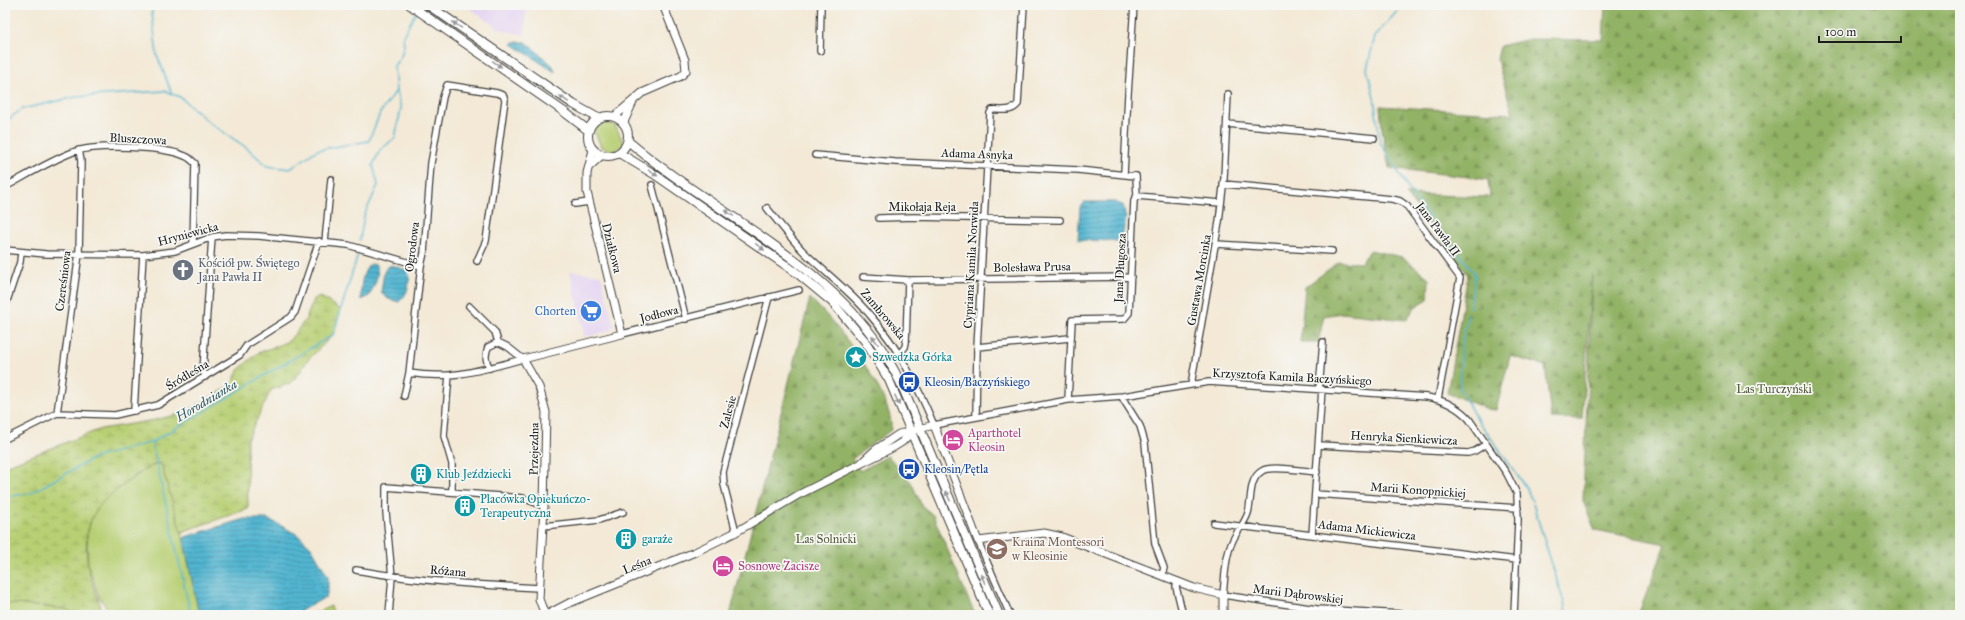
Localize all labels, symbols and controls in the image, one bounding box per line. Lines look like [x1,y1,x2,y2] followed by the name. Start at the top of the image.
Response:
[1819,18,1901,44] scale bar
[452,21,462,29] one-way arrow
[1825,25,1856,39] text: 100 m
[491,60,502,68] one-way arrow
[558,95,570,102] one-way arrow
[109,131,168,148] street label: Bluszczowa
[940,146,1014,162] street label: Adama Asnyka
[648,169,658,177] one-way arrow
[1411,197,1463,260] street label: Jana Pawła II
[888,200,957,214] street label: Mikołaja Reja
[961,200,981,329] street label: Cypriana Kamila Norwida
[723,209,734,217] one-way arrow
[156,219,221,249] street label: Hryniewicka
[402,220,423,273] street label: Ogrodowa
[599,222,625,275] street label: Działkowa
[1111,232,1130,305] street label: Jana Długosza
[1184,232,1214,327] street label: Gustawa Morcinka
[754,243,765,251] one-way arrow
[52,249,74,312] street label: Czereśniowa
[196,254,300,285] place label: Kościół pw. Świętego Jana Pawła II
[170,257,196,283] church icon: Kościół pw. Świętego Jana Pawła II
[993,259,1072,275] street label: Bolesława Prusa
[858,286,909,343] street label: Zambrowska
[578,298,604,324] supermarket icon: Chorten
[636,302,681,327] street label: Jodłowa
[535,304,577,318] place label: Chorten
[871,335,879,345] one-way arrow
[843,344,869,370] place icon: Szwedzka Górka
[872,350,953,364] place label: Szwedzka Górka
[162,355,212,393] street label: Śródleśna
[1212,366,1372,389] street label: Krzysztofa Kamila Baczyńskiego
[896,369,922,395] bus stop icon: Kleosin/Baczyńskiego
[924,375,1030,390] place label: Kleosin/Baczyńskiego
[172,376,240,426] water label: Horodnianka
[1736,382,1813,396] park label: Las Turczyński
[717,394,739,430] street label: Zalesie
[894,394,900,405] one-way arrow
[527,421,541,476] street label: Przejezdna
[967,426,1022,454] place label: Aparthotel Kleosin
[940,427,966,453] hotel icon: Aparthotel Kleosin
[1350,428,1459,448] street label: Henryka Sienkiewicza
[896,456,922,482] bus stop icon: Kleosin/Pętla
[408,461,434,487] building icon: Klub Jeździecki
[924,462,989,476] place label: Kleosin/Pętla
[436,467,512,482] place label: Klub Jeździecki
[1370,480,1466,500] street label: Marii Konopnickiej
[945,490,951,501] one-way arrow
[480,492,591,520] place label: Placówka Opiekuńczo- Terapeutyczna
[452,493,478,519] building icon: Placówka Opiekuńczo- Terapeutyczna
[1316,517,1417,543] street label: Adama Mickiewicza
[613,526,639,552] building icon: garaże
[642,532,673,547] place label: garaże
[796,532,857,546] park label: Las Solnicki
[1012,535,1105,563] place label: Kraina Montessori w Kleosinie
[984,536,1010,562] school or university icon: Kraina Montessori w Kleosinie
[621,553,654,577] street label: Leśna
[710,553,736,579] hotel icon: Sosnowe Zacisze
[738,559,819,573] place label: Sosnowe Zacisze
[429,562,468,580] street label: Różana
[980,573,986,585] one-way arrow
[1252,582,1344,606] street label: Marii Dąbrowskiej

